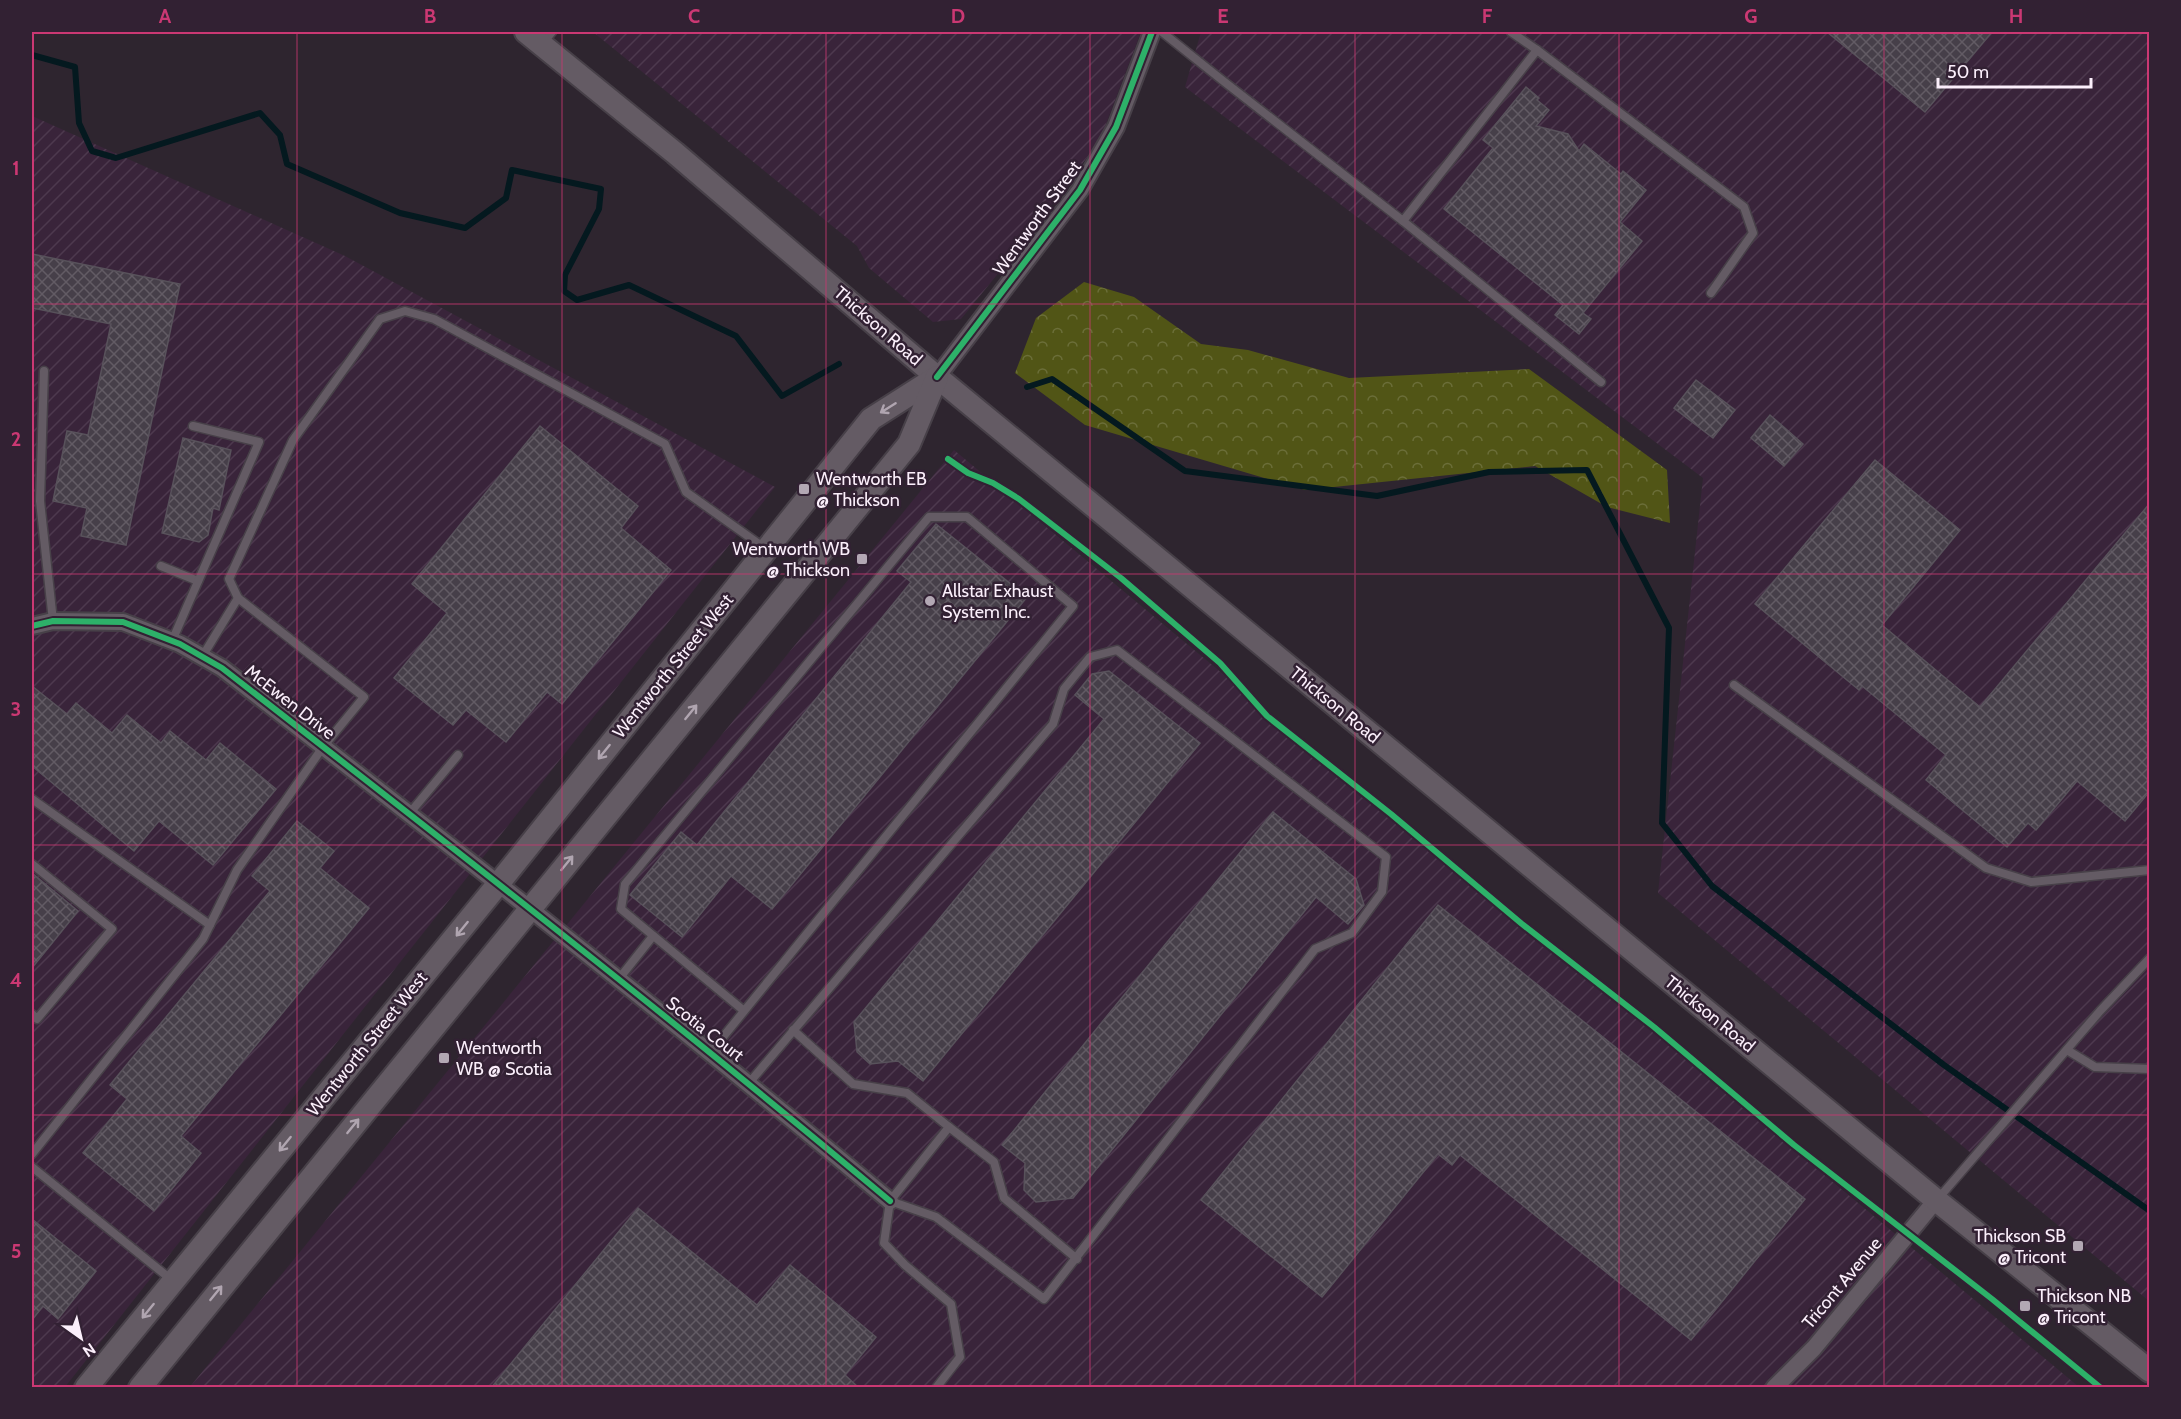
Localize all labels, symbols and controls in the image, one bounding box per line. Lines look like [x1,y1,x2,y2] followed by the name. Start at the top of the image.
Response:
[159,4,172,28] text: A
[424,4,436,28] text: B
[688,4,700,28] text: C
[951,4,965,28] text: D
[1217,4,1229,28] text: E
[1482,4,1493,28] text: F
[1744,4,1758,28] text: G
[2009,4,2023,28] text: H
[1938,51,2091,89] scale bar
[1947,61,1989,83] text: 50 m
[12,156,20,180] text: 1
[988,156,1086,280] street label: Wentworth Street
[829,282,927,370] street label: Thickson Road
[880,403,897,415] one-way arrow
[11,427,21,451] text: 2
[816,468,927,511] place label: Wentworth EB @ Thickson
[797,482,811,496] marker: Wentworth EB @ Thickson
[732,538,850,581] place label: Wentworth WB @ Thickson
[855,552,869,566] marker: Wentworth WB @ Thickson
[942,580,1053,623] place label: Allstar Exhaust System Inc.
[608,589,738,743] street label: Wentworth Street West
[923,594,937,608] marker: Allstar Exhaust System Inc.
[240,660,340,744] street label: McEwen Drive
[1285,662,1385,748] street label: Thickson Road
[11,697,21,721] text: 3
[684,704,697,720] one-way arrow
[598,744,611,760] one-way arrow
[561,855,574,871] one-way arrow
[456,920,469,936] one-way arrow
[302,967,432,1121] street label: Wentworth Street West
[10,968,22,992] text: 4
[1660,971,1760,1057] street label: Thickson Road
[662,992,748,1066] street label: Scotia Court
[456,1037,552,1080] place label: Wentworth WB @ Scotia
[437,1051,451,1065] marker: Wentworth WB @ Scotia
[346,1118,359,1134] one-way arrow
[278,1136,292,1151] one-way arrow
[1974,1225,2066,1268] place label: Thickson SB @ Tricont
[1797,1233,1887,1333] street label: Tricont Avenue
[11,1239,21,1263] text: 5
[2071,1239,2085,1253] marker: Thickson SB @ Tricont
[210,1285,223,1301] one-way arrow
[2037,1285,2131,1328] place label: Thickson NB @ Tricont
[2018,1299,2032,1313] marker: Thickson NB @ Tricont
[142,1303,155,1319] one-way arrow
[51,1308,111,1368] north arrow
[79,1339,99,1361] text: N

